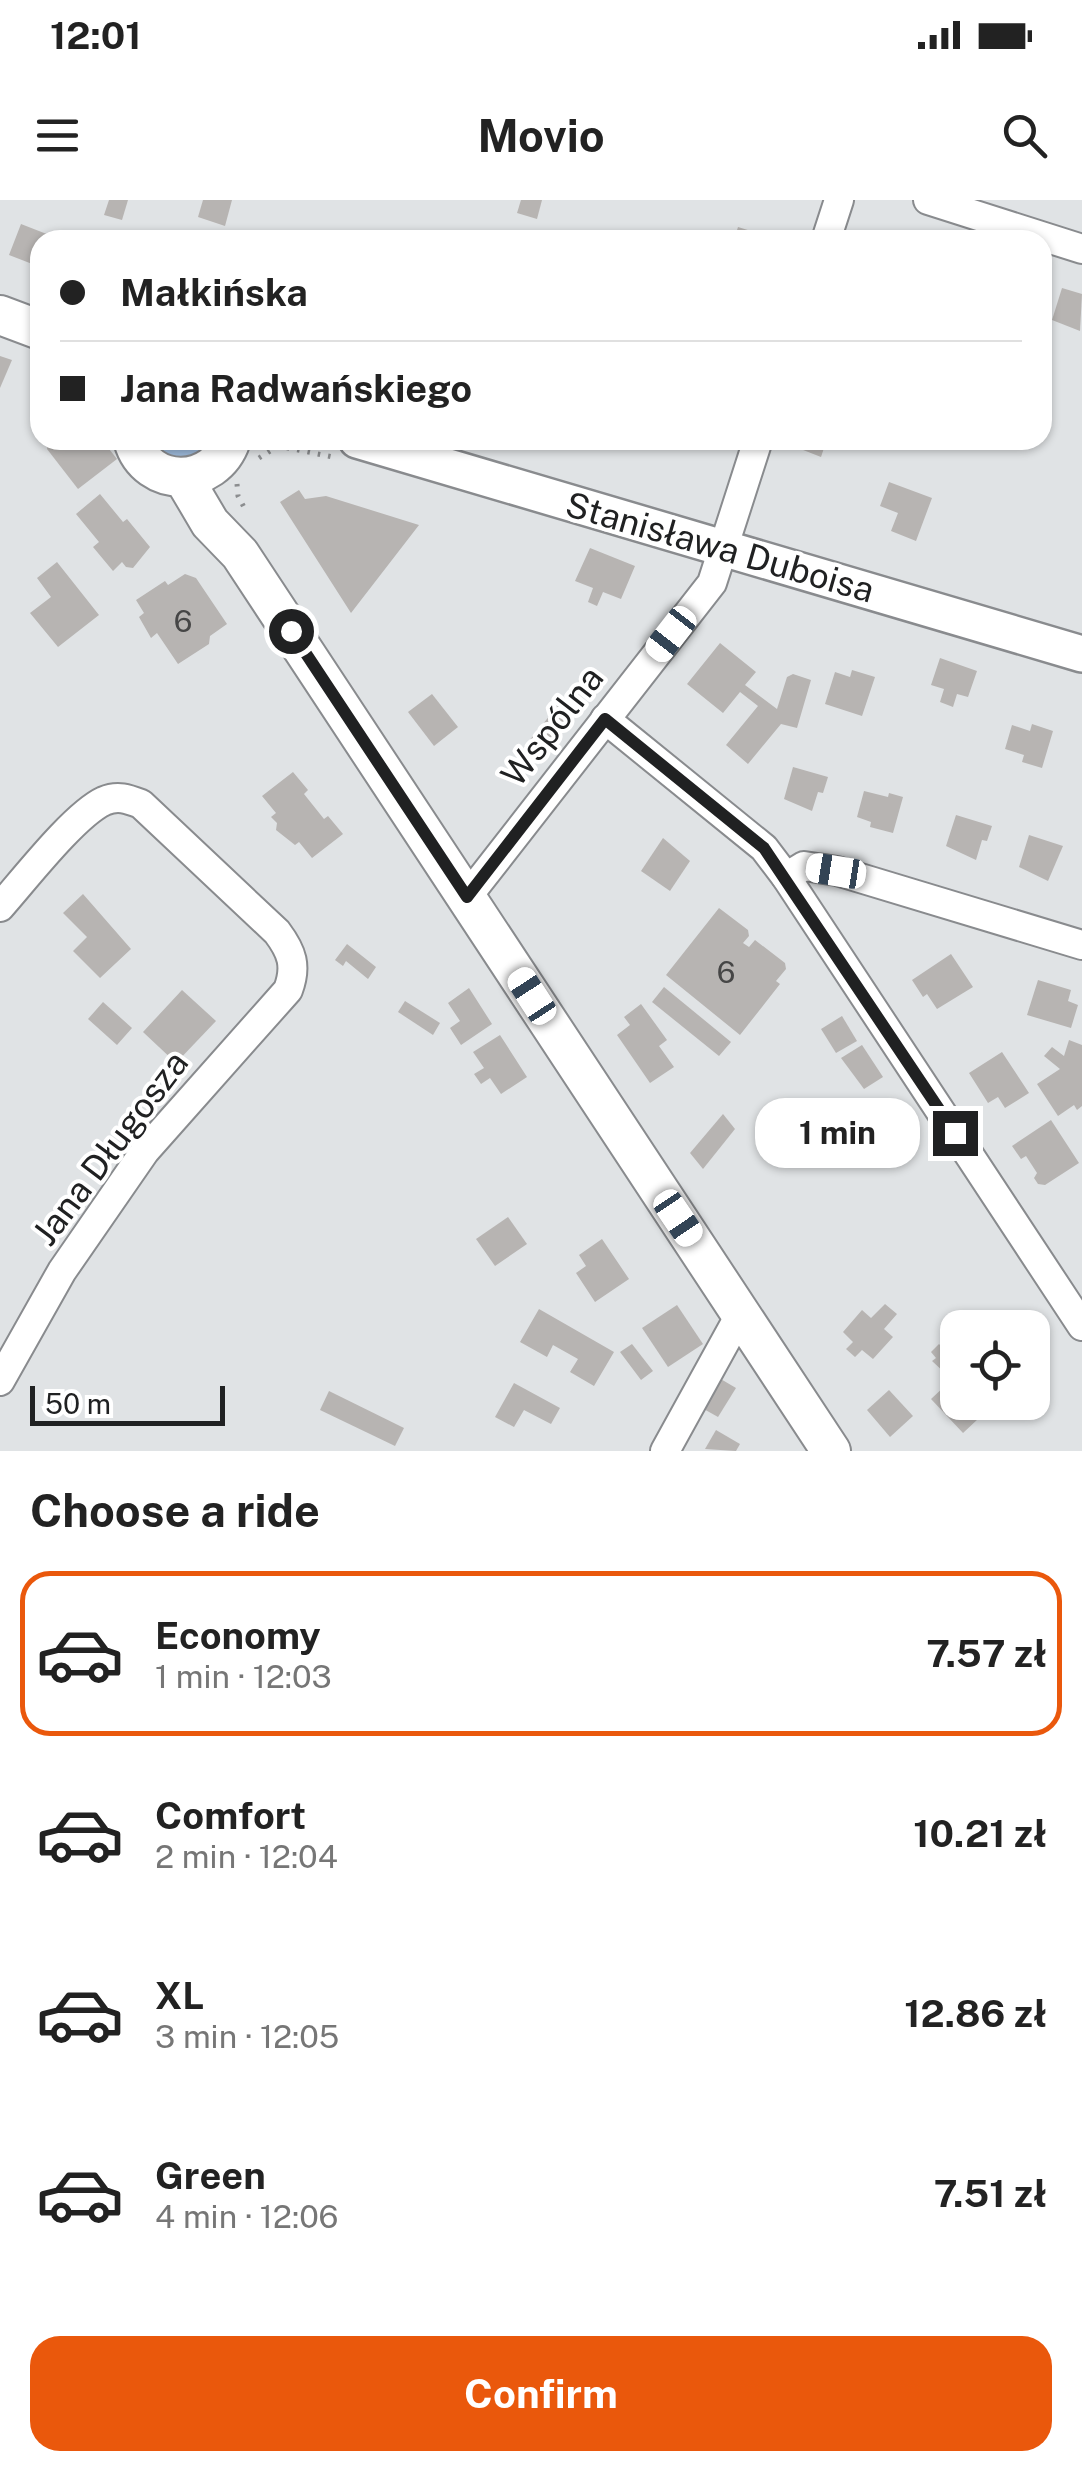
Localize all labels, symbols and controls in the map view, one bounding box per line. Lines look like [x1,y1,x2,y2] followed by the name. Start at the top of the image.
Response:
[50,13,141,58] text: 12:01
[30,108,85,163] icon: menu
[997,108,1052,163] icon: search
[477,109,605,162] text: Movio
[120,270,308,315] text: Małkińska
[120,366,472,411] text: Jana Radwańskiego
[561,483,879,611] street label: Stanisława Duboisa
[641,601,701,667] car
[174,603,192,639] house number: 6
[269,609,314,654] route start
[492,658,612,794] street label: Wspólna
[804,851,868,891] car
[717,954,735,990] house number: 6
[503,963,561,1029] car
[24,1043,196,1253] street label: Jana Długosza
[755,1098,920,1168] callout: 1 min
[933,1111,978,1156] route end
[799,1114,876,1151] text: 1 min
[649,1185,707,1251] car
[940,1310,1050,1420] map controls
[940,1310,1050,1420] button: locate
[30,1381,225,1426] scale bar
[45,1387,111,1420] text: 50 m
[30,1484,320,1537] text: Choose a ride
[35,1609,125,1699] icon: car
[155,1613,321,1658] text: Economy
[926,1631,1047,1676] text: 7.57 zł
[155,1658,332,1695] text: 1 min · 12:03
[35,1789,125,1879] icon: car
[155,1793,306,1838] text: Comfort
[913,1811,1047,1856] text: 10.21 zł
[155,1838,338,1875] text: 2 min · 12:04
[35,1969,125,2059] icon: car
[155,1973,204,2018] text: XL
[904,1991,1047,2036] text: 12.86 zł
[155,2018,339,2055] text: 3 min · 12:05
[35,2149,125,2239] icon: car
[155,2153,266,2198] text: Green
[934,2171,1047,2216] text: 7.51 zł
[155,2198,338,2235] text: 4 min · 12:06
[30,2336,1052,2451] button: Confirm

